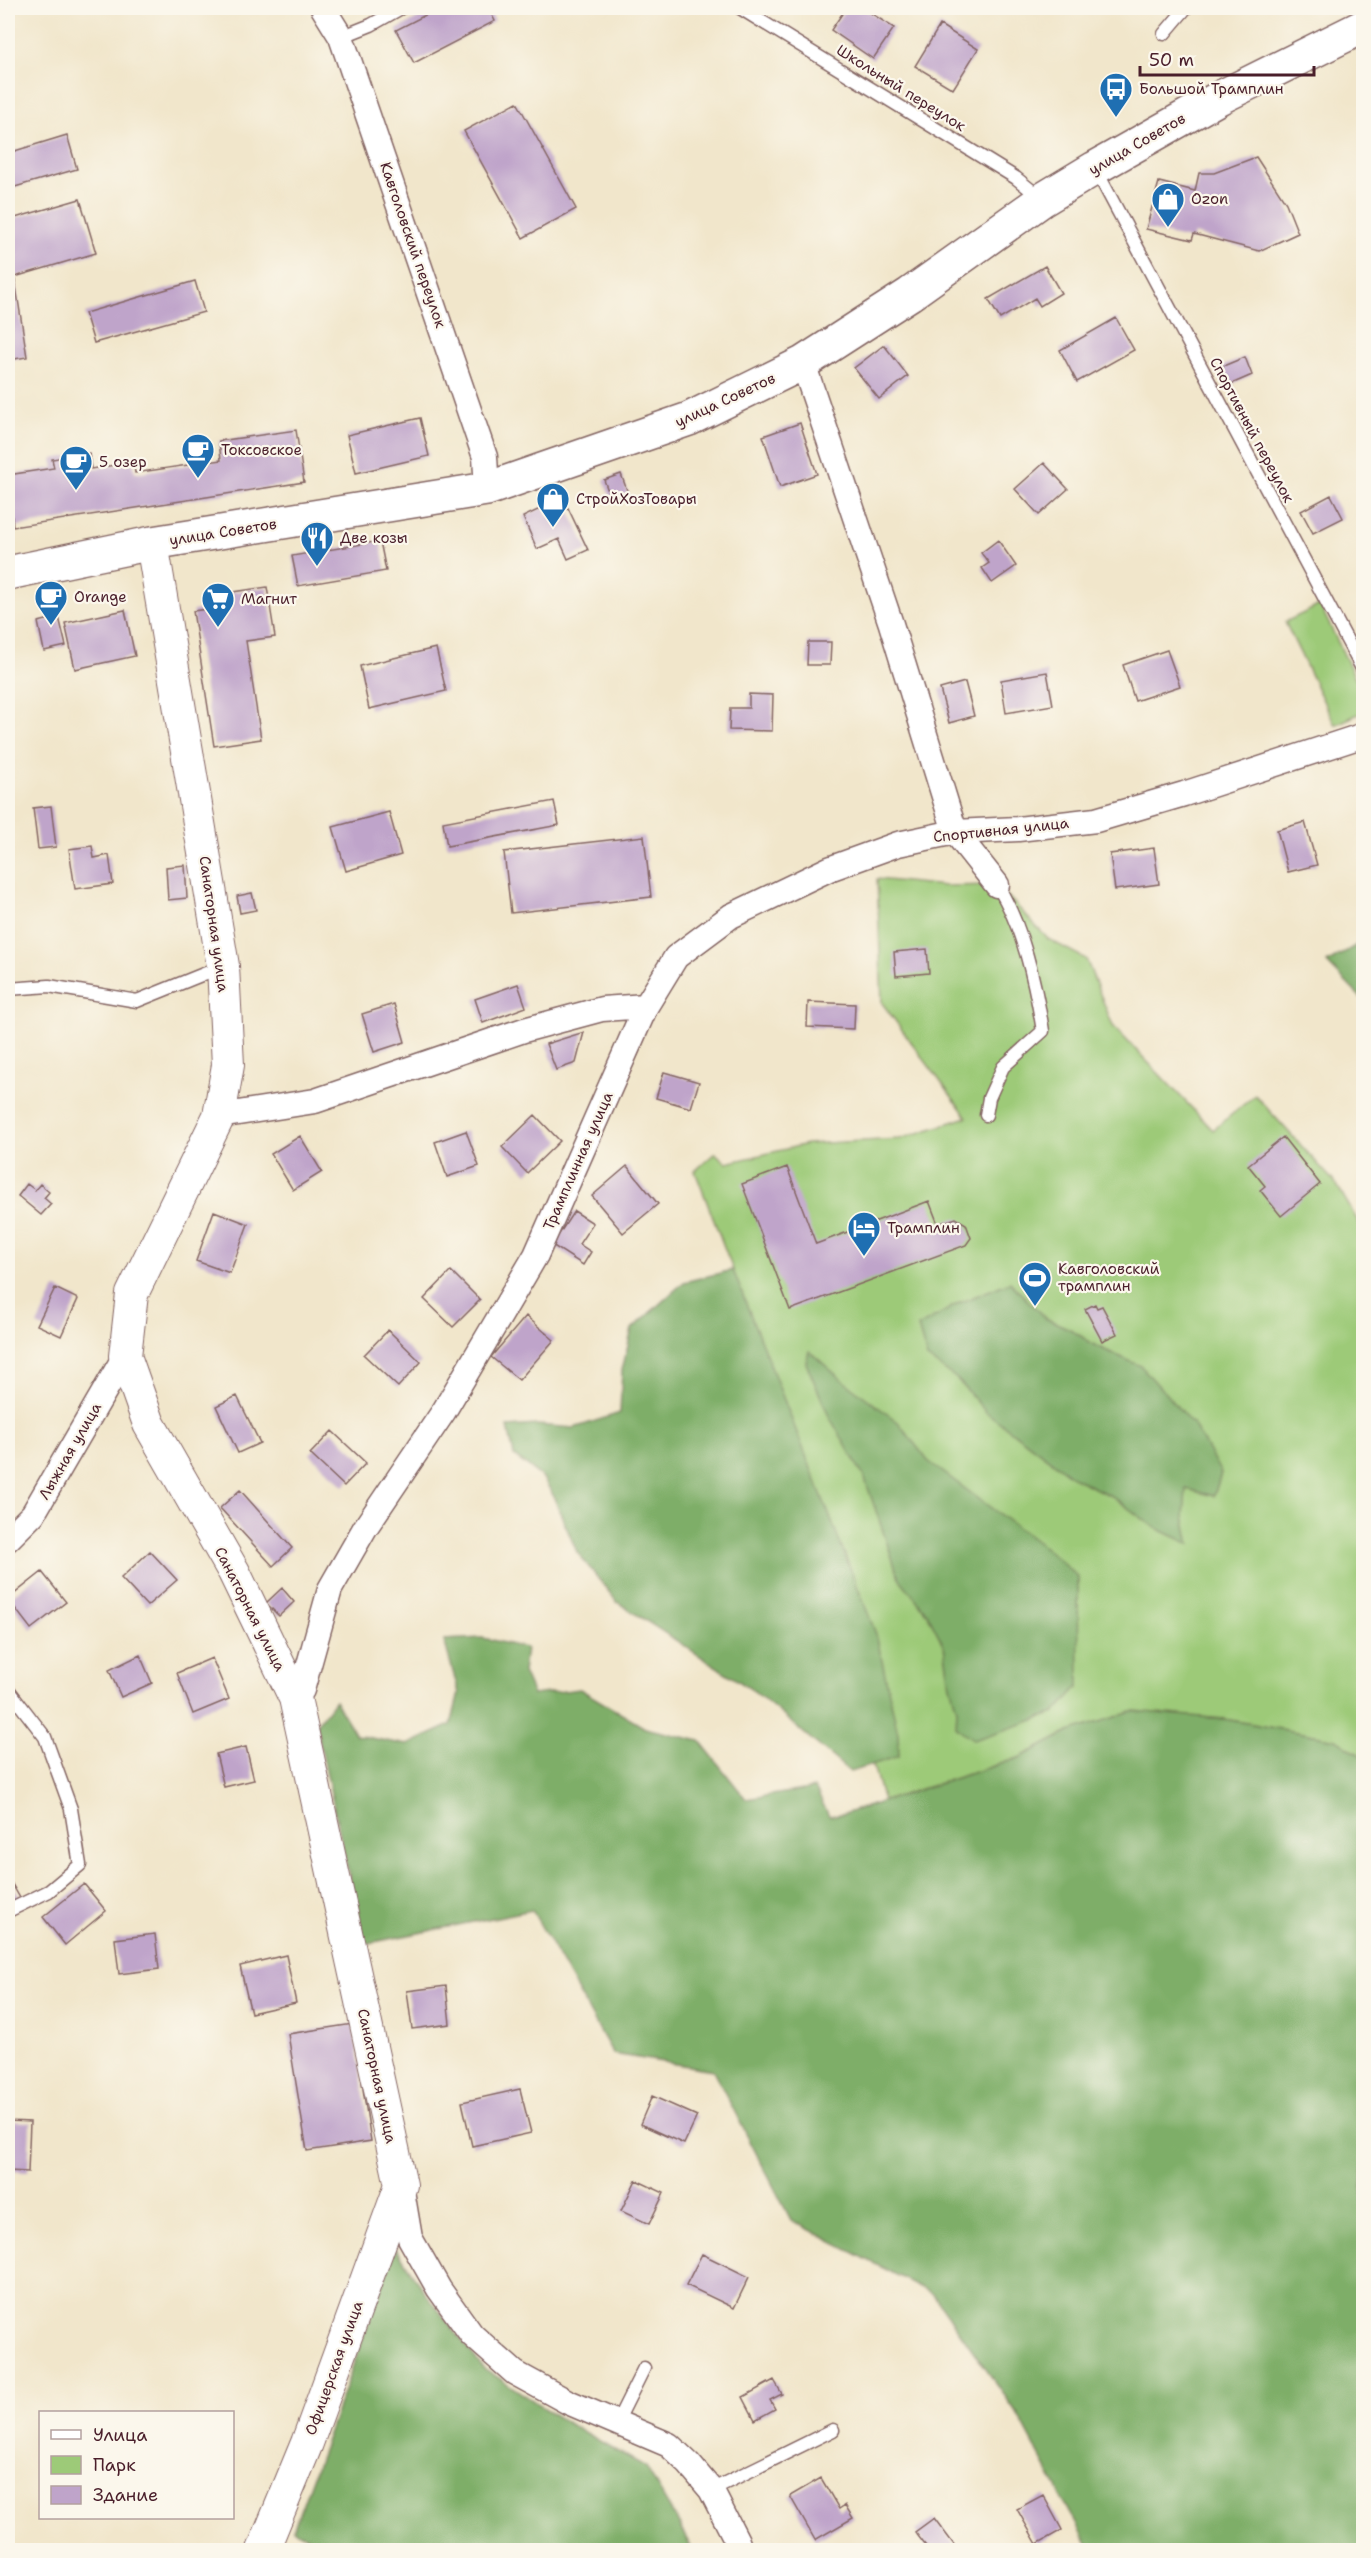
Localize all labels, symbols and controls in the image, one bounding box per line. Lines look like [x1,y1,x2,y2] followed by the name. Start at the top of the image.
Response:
[1140,39,1314,77] scale bar
[833,40,970,136] street label: Школьный переулок
[1149,48,1194,72] text: 50 m
[1098,71,1134,118] bus stop icon: Большой Трамплин
[1139,79,1284,99] place label: Большой Трамплин
[1085,108,1189,180] street label: улица Советов
[375,159,451,331] street label: Кавголовский переулок
[1150,181,1186,228] shop icon: Ozon
[1191,189,1228,209] place label: Ozon
[1205,354,1299,506] street label: Спортивный переулок
[672,368,778,432] street label: улица Советов
[180,432,216,479] cafe icon: Токсовское
[221,440,302,460] place label: Токсовское
[58,444,94,491] cafe icon: 5 озер
[99,452,147,472] place label: 5 озер
[535,481,571,528] shop icon: СтройХозТовары
[576,489,697,509] place label: СтройХозТовары
[168,514,278,550] street label: улица Советов
[299,520,335,567] restaurant icon: Две козы
[340,528,408,548] place label: Две козы
[33,579,69,626] cafe icon: Orange
[200,581,236,628] supermarket icon: Магнит
[74,587,127,607] place label: Orange
[241,589,297,609] place label: Магнит
[932,813,1071,847] street label: Спортивная улица
[195,855,234,994] street label: Санаторная улица
[538,1088,618,1233] street label: Трамплинная улица
[846,1210,882,1257] hotel icon: Трамплин
[887,1218,960,1238] place label: Трамплин
[1058,1259,1160,1296] place label: Кавголовский трамплин
[1017,1260,1053,1307] sports icon: Кавголовский трамплин
[34,1398,106,1503] street label: Лыжная улица
[210,1543,290,1675] street label: Санаторная улица
[353,2007,401,2146] street label: Санаторная улица
[300,2297,368,2438] street label: Офицерская улица
[39,2411,234,2519] legend
[93,2423,147,2447] text: Улица
[93,2453,136,2477] text: Парк
[93,2483,158,2507] text: Здание

